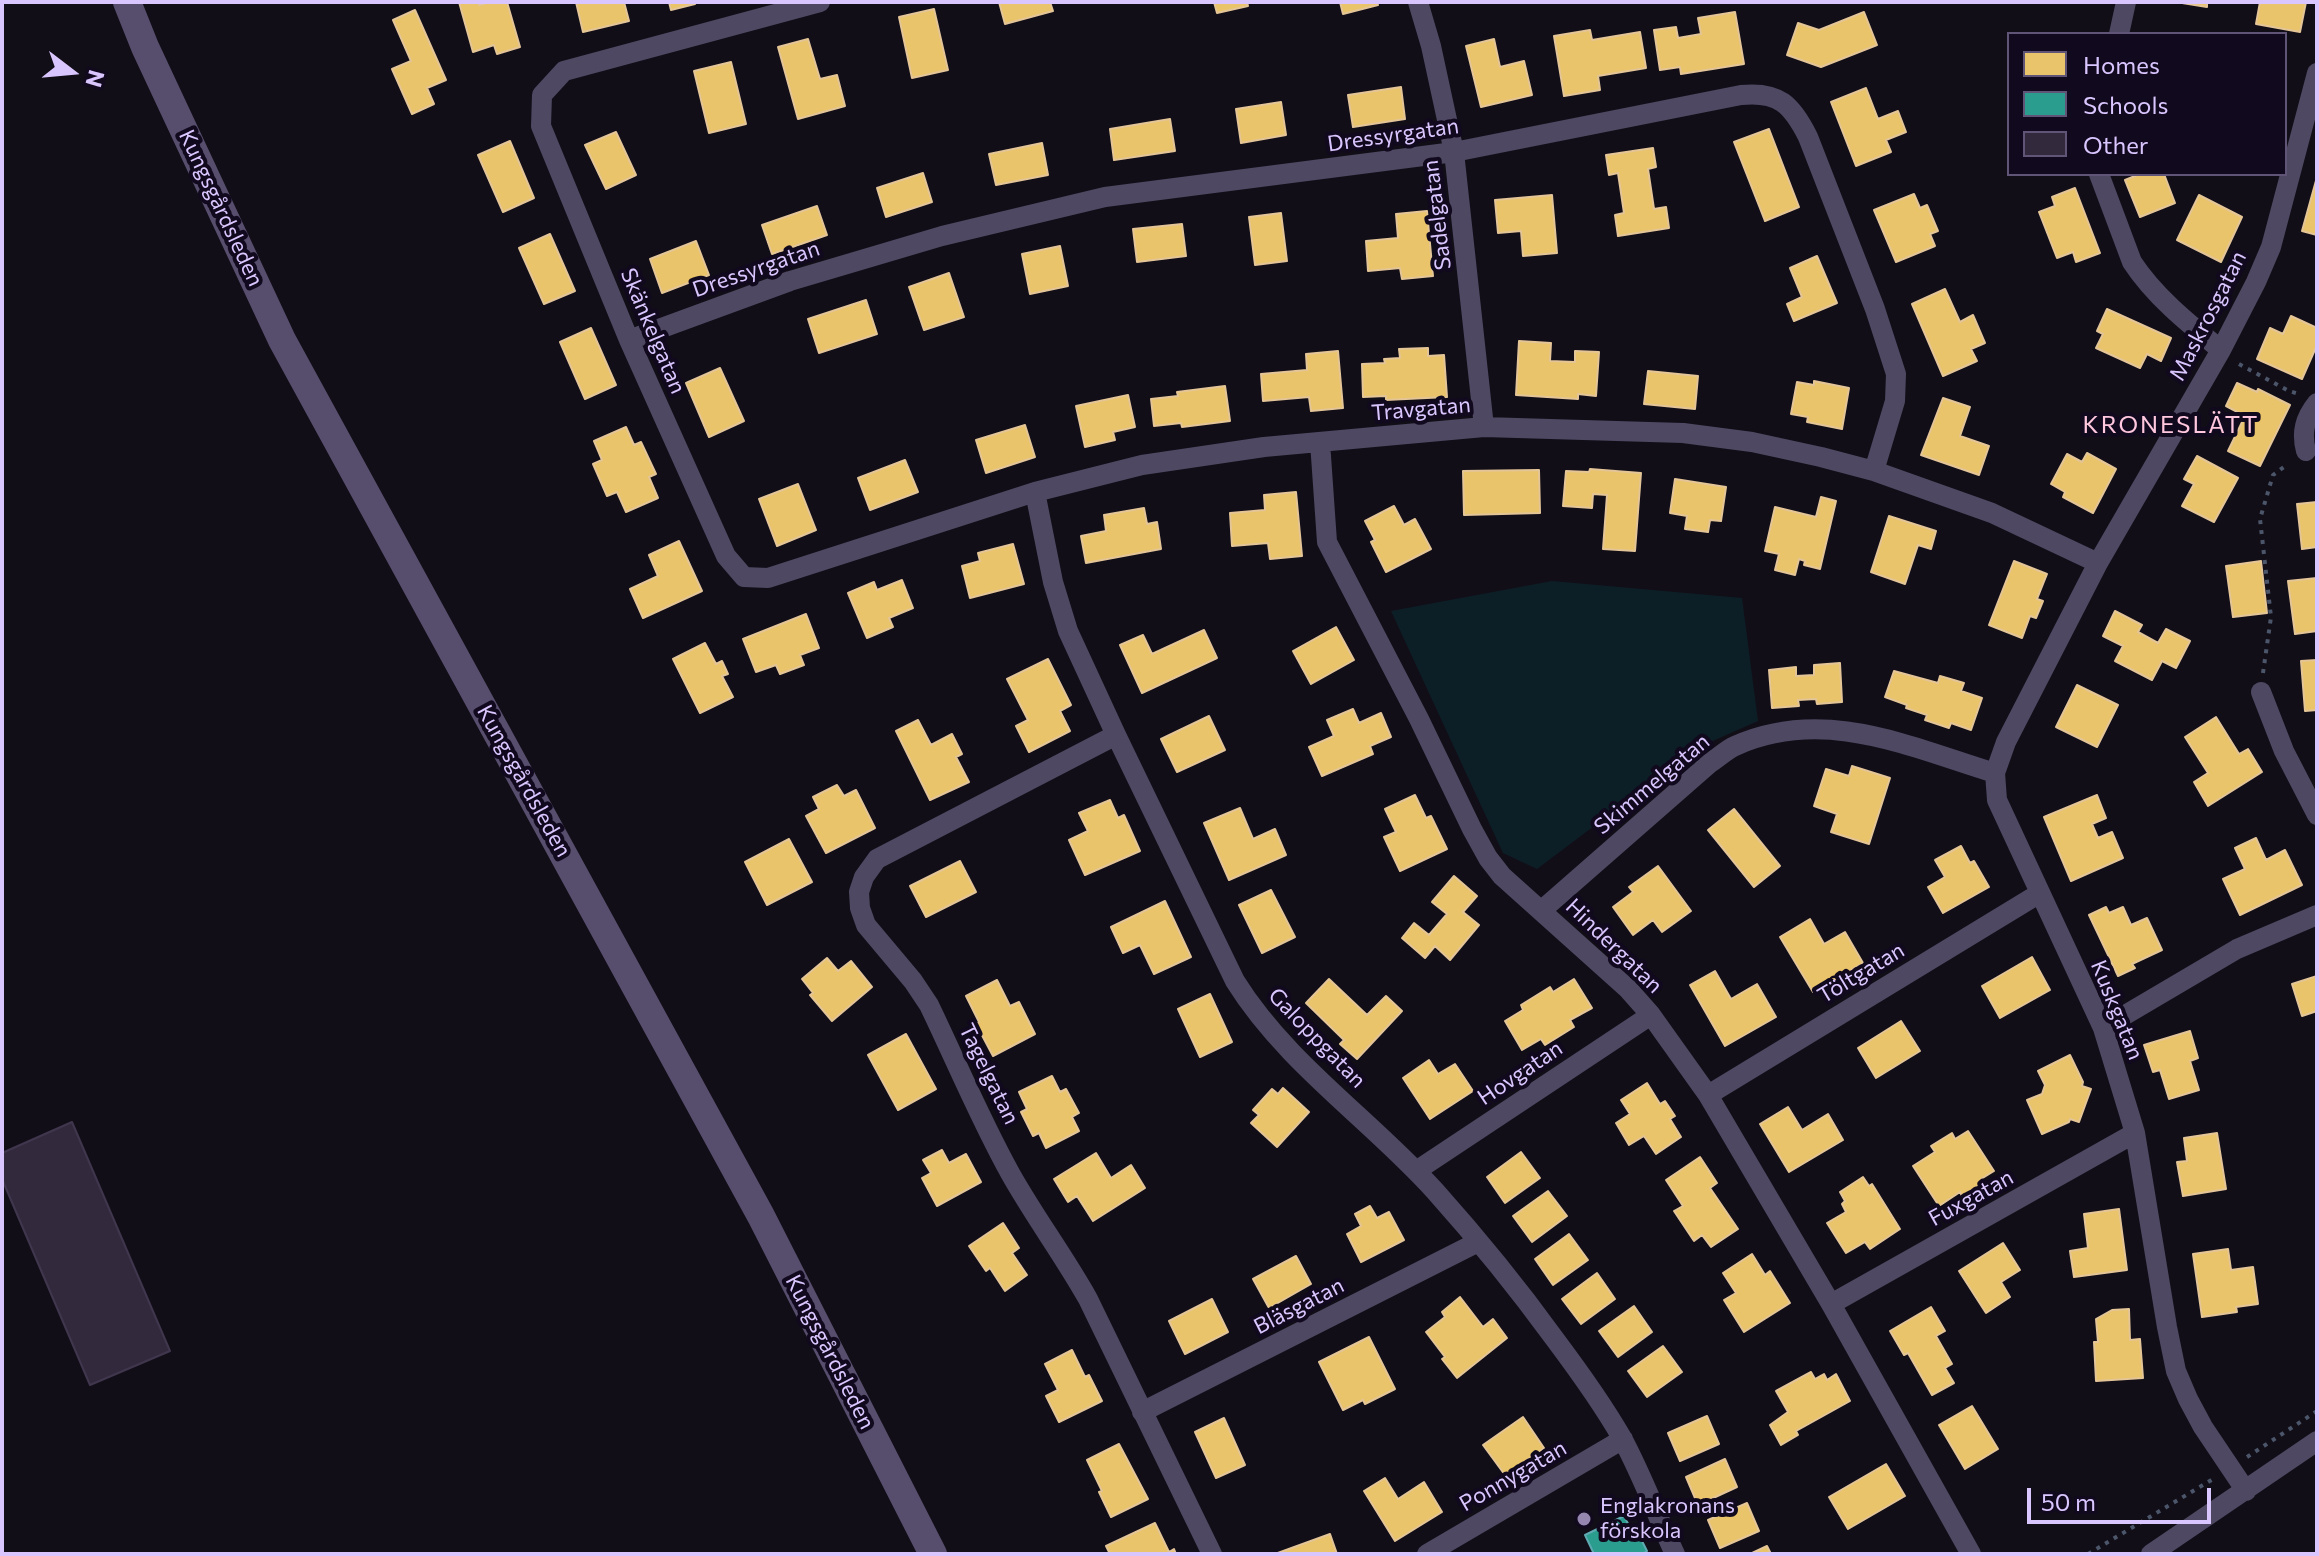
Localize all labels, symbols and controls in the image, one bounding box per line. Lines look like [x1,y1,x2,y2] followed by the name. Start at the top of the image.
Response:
[32,32,112,112] north arrow
[2007,32,2287,176] legend
[2083,50,2160,79] text: Homes
[80,67,111,90] text: N
[2083,90,2168,119] text: Schools
[1326,113,1460,157] street label: Dressyrgatan
[173,126,269,290] street label: Kungsgårdsleden
[2083,130,2148,159] text: Other
[1417,158,1457,272] street label: Sadelgatan
[689,235,823,303] street label: Dressyrgatan
[2164,247,2252,385] street label: Maskrosgatan
[615,264,691,398] street label: Skänkelgatan
[1370,392,1472,426] street label: Travgatan
[2083,411,2259,439] district label: KRONESLÄTT
[471,700,577,862] street label: Kungsgårdsleden
[1589,728,1715,840] street label: Skimmelgatan
[1560,893,1668,999] street label: Hindergatan
[1813,937,1909,1009] street label: Töltgatan
[2085,956,2149,1064] street label: Kuskgatan
[1263,983,1371,1093] street label: Galoppgatan
[953,1019,1025,1129] street label: Tagelgatan
[1473,1035,1567,1111] street label: Hovgatan
[1924,1164,2018,1232] street label: Fuxgatan
[780,1270,880,1434] street label: Kungsgårdsleden
[1250,1272,1348,1340] street label: Bläsgatan
[1455,1435,1571,1517] street label: Ponnygatan
[2031,1472,2215,1522] scale bar
[2041,1487,2096,1516] text: 50 m
[1600,1493,1735,1544] place label: Englakronans förskola
[1575,1510,1593,1528] marker: Englakronans förskola

